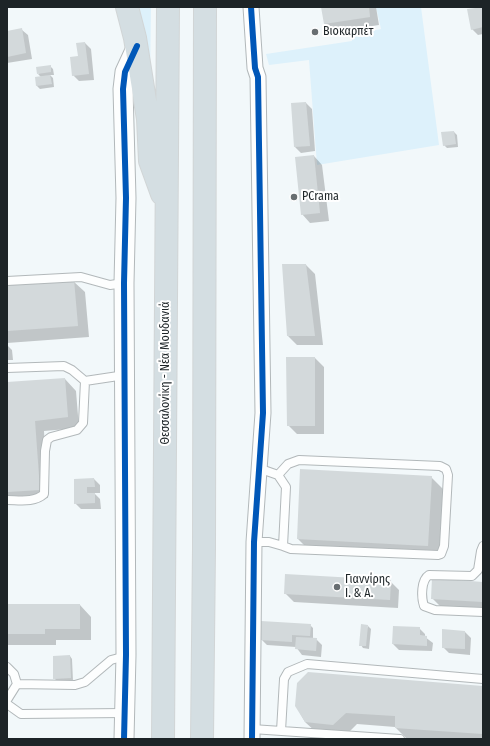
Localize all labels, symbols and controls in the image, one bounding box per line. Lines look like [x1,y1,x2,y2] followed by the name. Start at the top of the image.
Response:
[323,25,373,39] place label: Βιοκαρπέτ
[310,27,320,37] marker: Βιοκαρπέτ
[302,190,339,204] place label: PCrama
[289,192,299,202] marker: PCrama
[159,301,173,445] street label: Θεσσαλονίκη - Νέα Μουδανιά
[345,573,390,601] place label: Γιαννίρης Ι. & Α.
[332,582,342,592] marker: Γιαννίρης Ι. & Α.

